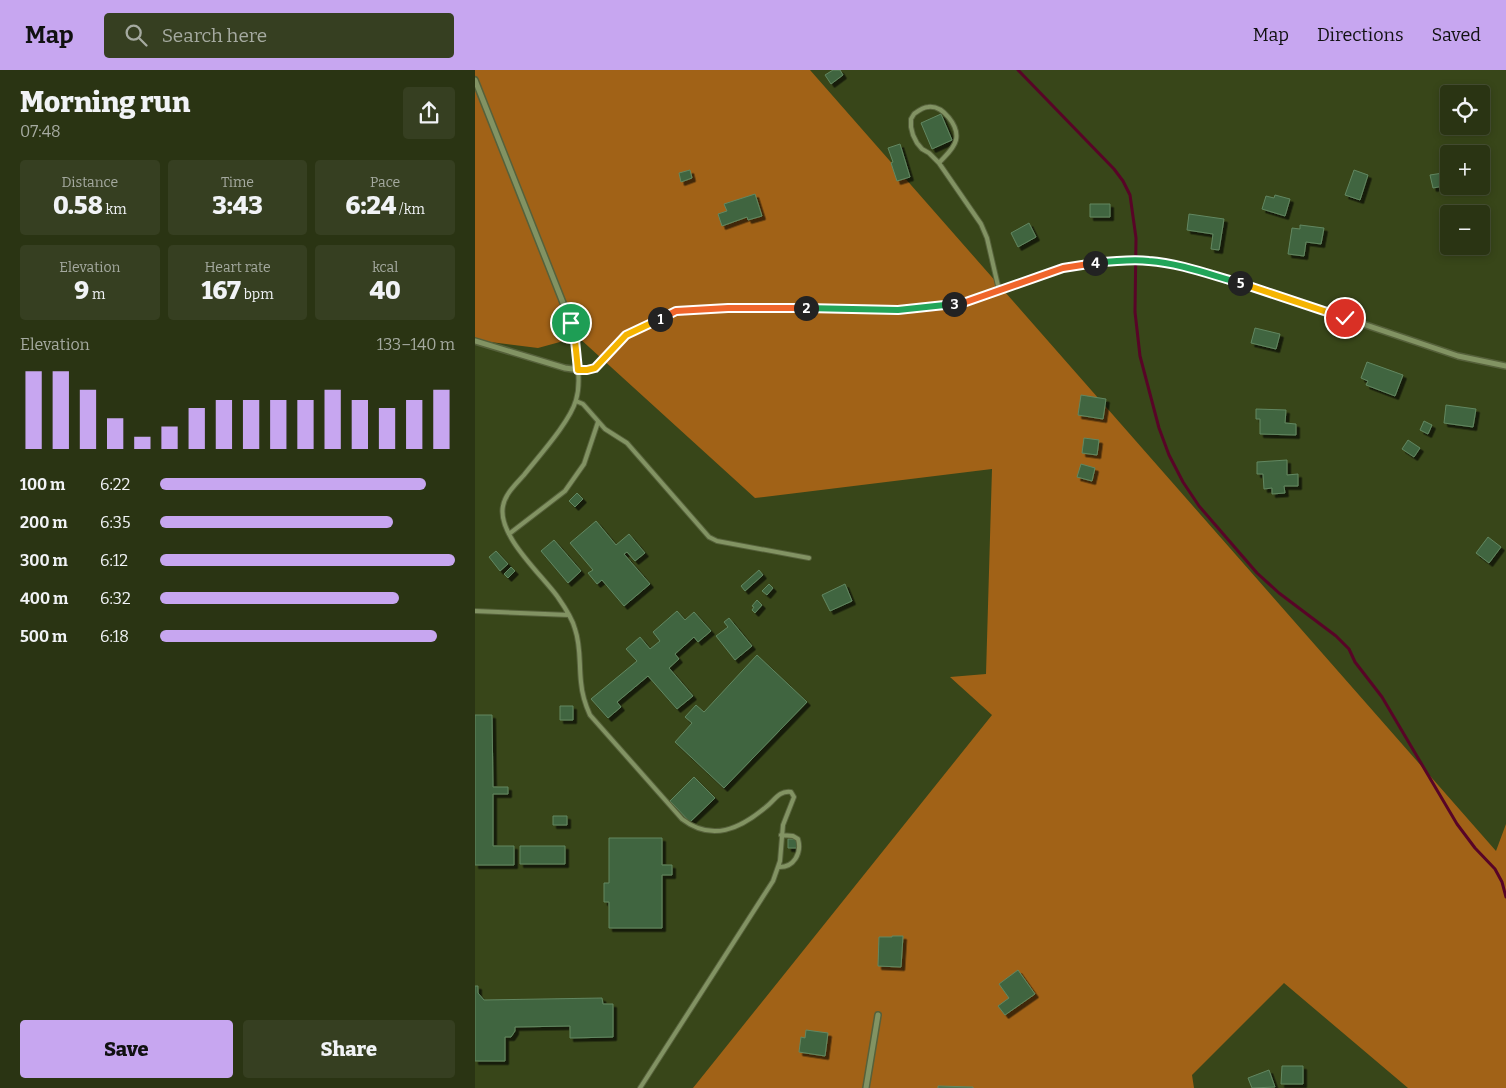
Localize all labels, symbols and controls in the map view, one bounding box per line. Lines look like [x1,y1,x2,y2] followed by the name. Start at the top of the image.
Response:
[104,13,454,58] search box
[25,21,74,49] text: Map
[122,21,150,49] icon: search
[162,24,267,47] text: Search here
[1253,24,1289,46] text: Map
[1317,24,1404,46] text: Directions
[1432,24,1481,46] text: Saved
[1440,85,1490,255] map controls
[1440,85,1490,135] button: locate
[20,86,190,119] text: Morning run
[403,87,455,139] button: share
[20,122,61,141] text: 07:48
[1440,145,1490,195] button: +
[61,174,118,191] text: Distance
[221,174,254,191] text: Time
[370,174,400,191] text: Pace
[53,191,103,221] text: 0.58
[212,191,263,221] text: 3:43
[346,191,396,221] text: 6:24
[103,201,127,218] text: km
[396,201,425,218] text: /km
[1440,205,1490,255] button: −
[1083,250,1107,276] pin: 4
[1091,255,1100,272] text: 4
[59,259,120,276] text: Elevation
[204,259,271,276] text: Heart rate
[372,259,398,276] text: kcal
[1227,270,1253,296] pin: 5
[1237,275,1244,292] text: 5
[74,276,89,306] text: 9
[201,276,241,306] text: 167
[370,276,401,306] text: 40
[89,286,105,303] text: m
[241,286,274,303] text: bpm
[941,292,967,316] pin: 3
[793,296,819,320] pin: 2
[950,296,959,313] text: 3
[1324,297,1366,339] pin
[803,300,810,317] text: 2
[550,302,592,344] pin
[1331,304,1359,332] icon: check
[647,306,673,332] pin: 1
[557,309,585,337] icon: arrive
[657,311,664,328] text: 1
[20,335,90,354] text: Elevation
[377,335,455,354] text: 133–140 m
[20,475,65,494] text: 100 m
[100,475,130,494] text: 6:22
[20,513,67,532] text: 200 m
[100,513,130,532] text: 6:35
[20,551,68,570] text: 300 m
[100,551,128,570] text: 6:12
[20,589,68,608] text: 400 m
[100,589,131,608] text: 6:32
[20,627,67,646] text: 500 m
[100,627,129,646] text: 6:18
[20,1020,233,1078] button: Save
[243,1020,455,1078] button: Share

